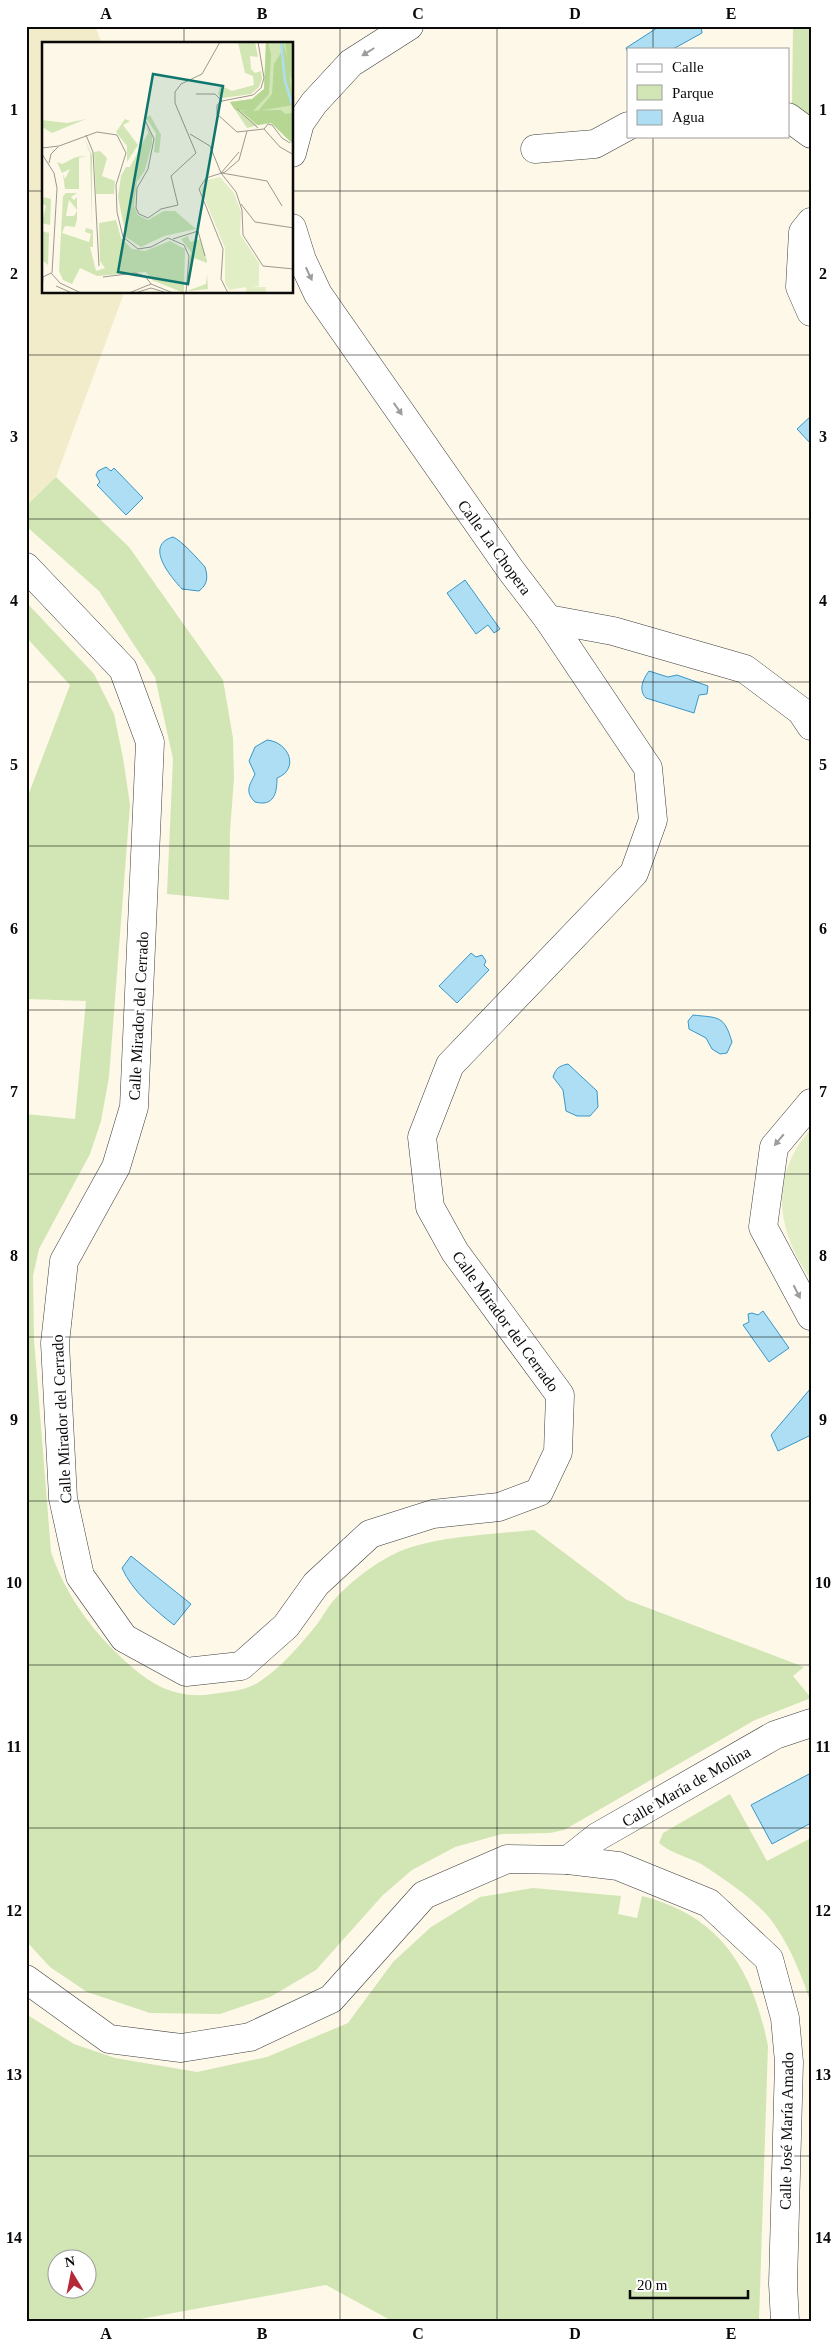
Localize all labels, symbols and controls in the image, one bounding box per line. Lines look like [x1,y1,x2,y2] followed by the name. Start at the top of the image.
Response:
[100,5,112,22] text: A
[257,5,268,22] text: B
[412,5,424,22] text: C
[569,5,581,22] text: D
[726,5,736,22] text: E
[42,42,294,294] inset map
[361,48,374,57] one-way arrow
[627,48,790,138] legend
[672,59,704,75] text: Calle
[672,85,714,101] text: Parque
[10,101,18,118] text: 1
[819,101,827,118] text: 1
[672,109,705,125] text: Agua
[10,265,18,282] text: 2
[819,265,827,282] text: 2
[305,267,313,281] one-way arrow
[393,402,403,416] one-way arrow
[10,428,18,445] text: 3
[819,428,827,445] text: 3
[454,497,535,599] street label: Calle La Chopera
[10,592,18,609] text: 4
[819,592,827,609] text: 4
[10,756,18,773] text: 5
[819,756,827,773] text: 5
[10,920,18,937] text: 6
[819,920,827,937] text: 6
[126,931,151,1101] street label: Calle Mirador del Cerrado
[10,1083,18,1100] text: 7
[819,1083,827,1100] text: 7
[774,1133,785,1146] one-way arrow
[10,1247,18,1264] text: 8
[819,1247,827,1264] text: 8
[449,1248,562,1395] street label: Calle Mirador del Cerrado
[793,1285,801,1299] one-way arrow
[49,1334,74,1504] street label: Calle Mirador del Cerrado
[10,1411,18,1428] text: 9
[819,1411,827,1428] text: 9
[6,1574,22,1591] text: 10
[815,1574,831,1591] text: 10
[6,1738,22,1755] text: 11
[815,1738,831,1755] text: 11
[619,1743,753,1830] street label: Calle María de Molina
[6,1902,22,1919] text: 12
[815,1902,831,1919] text: 12
[777,2052,796,2210] street label: Calle José María Amado
[6,2066,22,2083] text: 13
[815,2066,831,2083] text: 13
[6,2229,22,2246] text: 14
[815,2229,831,2246] text: 14
[48,2250,98,2300] north arrow
[64,2253,76,2270] text: N
[630,2267,747,2299] scale bar
[637,2277,668,2293] text: 20 m
[100,2325,112,2342] text: A
[257,2325,268,2342] text: B
[412,2325,424,2342] text: C
[569,2325,581,2342] text: D
[726,2325,736,2342] text: E

